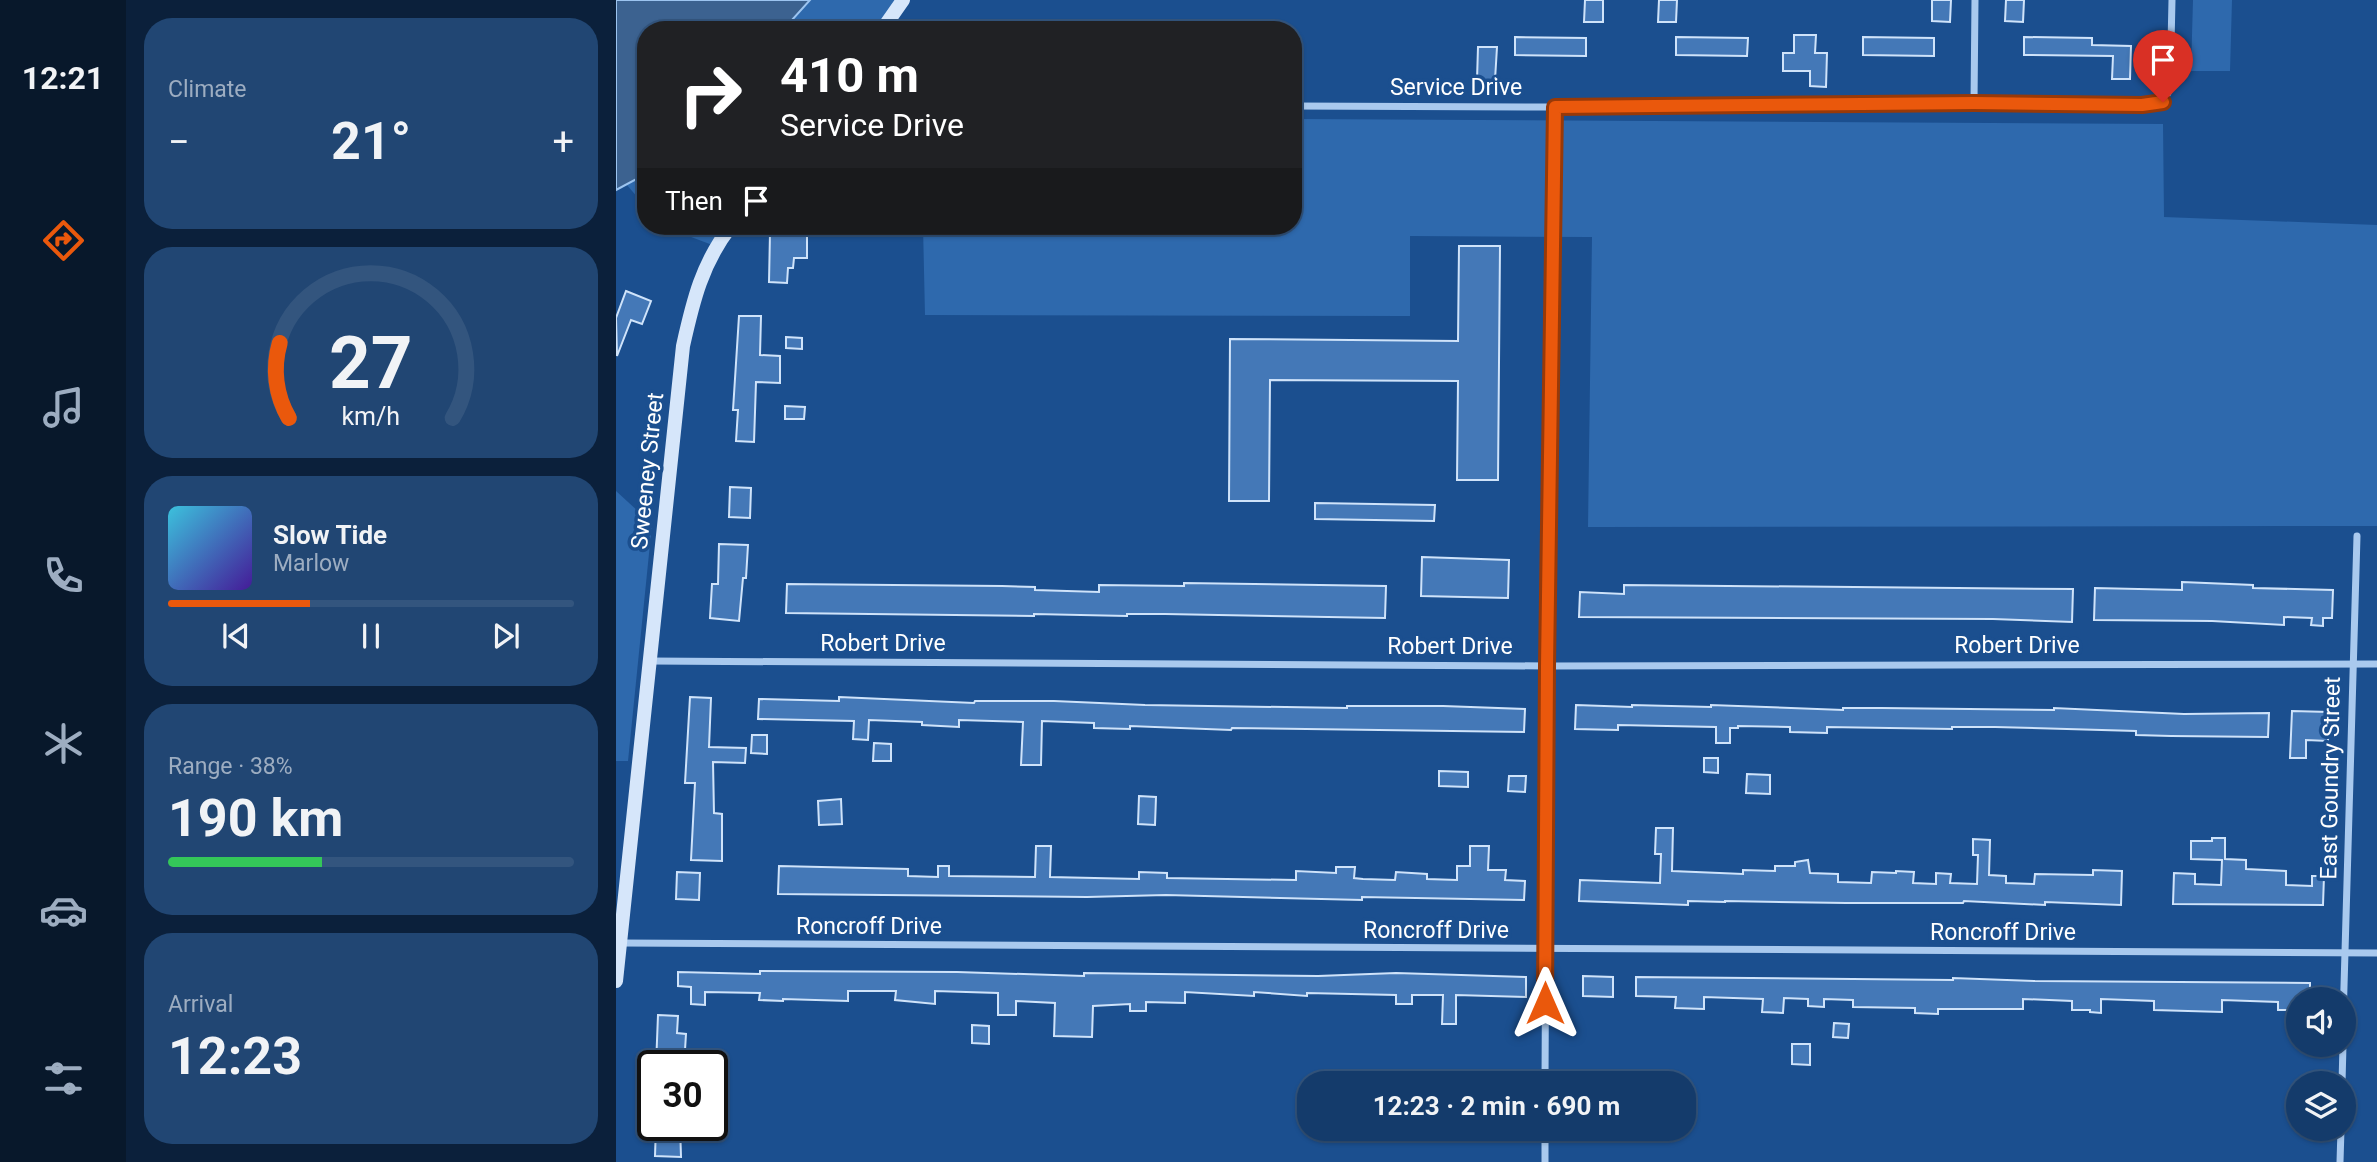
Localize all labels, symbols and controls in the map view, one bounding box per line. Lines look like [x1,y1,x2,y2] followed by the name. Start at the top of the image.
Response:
[2133,30,2193,102] pin
[2144,41,2182,79] icon: arrive
[780,47,919,104] text: 410 m
[665,49,756,140] icon: right
[22,59,104,97] text: 12:21
[1390,74,1522,101] street label: Service Drive
[168,76,247,103] text: Climate
[780,106,964,144] text: Service Drive
[331,111,411,172] text: 21°
[168,120,190,164] text: −
[552,120,574,164] text: +
[737,182,775,220] icon: arrive
[665,186,723,216] text: Then
[39,216,88,265] icon: directions
[329,321,413,407] text: 27
[39,383,88,432] icon: music
[626,391,669,551] street label: Sweeney Street
[342,402,400,431] text: km/h
[273,520,387,550] text: Slow Tide
[273,550,349,577] text: Marlow
[39,551,88,600] icon: phone
[217,617,255,655] icon: previous
[352,617,390,655] icon: pause
[487,617,525,655] icon: next
[820,630,946,657] street label: Robert Drive
[1954,632,2080,659] street label: Robert Drive
[1387,633,1513,660] street label: Robert Drive
[2315,676,2346,880] street label: East Goundry Street
[39,719,88,768] icon: climate
[168,753,293,780] text: Range · 38%
[168,788,343,849] text: 190 km
[39,886,88,935] icon: car
[796,913,942,940] street label: Roncroff Drive
[1363,917,1509,944] street label: Roncroff Drive
[1930,919,2076,946] street label: Roncroff Drive
[1508,966,1582,1040] position arrow
[2286,987,2356,1141] map controls
[2286,987,2356,1057] button: sound
[168,991,233,1018] text: Arrival
[168,1026,302,1087] text: 12:23
[637,1050,728,1141] speed limit sign: 30
[39,1054,88,1103] icon: filters
[2286,1071,2356,1141] button: layers
[1373,1091,1620,1121] text: 12:23 · 2 min · 690 m

